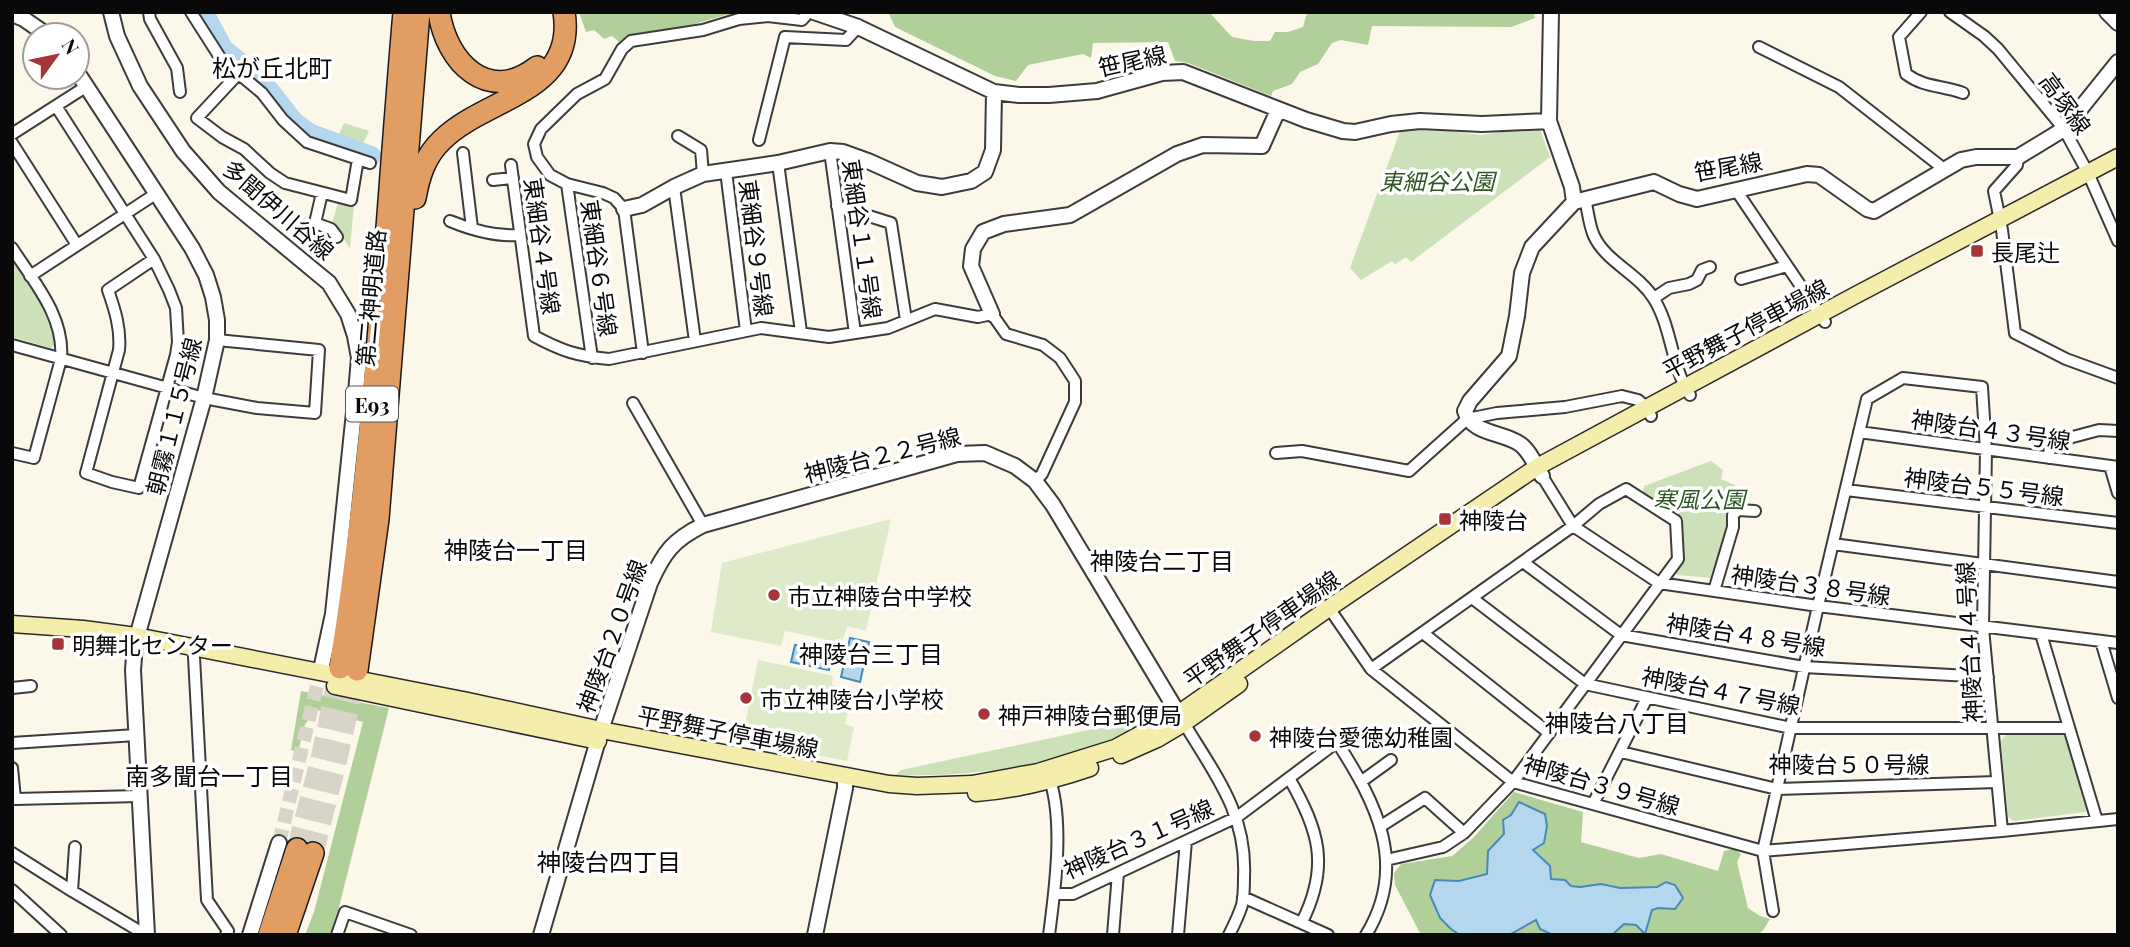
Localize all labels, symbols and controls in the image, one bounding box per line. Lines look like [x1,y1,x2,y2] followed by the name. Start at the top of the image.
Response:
[21,21,91,91] north arrow
[56,33,86,59] text: N
[1095,38,1169,82] street label: 笹尾線
[212,51,332,83] district label: 松が丘北町
[2033,66,2099,140] street label: 高塚線
[1691,145,1765,187] street label: 笹尾線
[217,152,341,266] street label: 多聞伊川谷線
[836,157,890,321] street label: 東細谷１１号線
[1380,165,1498,196] park label: 東細谷公園
[518,176,568,316] street label: 東細谷４号線
[733,178,781,318] street label: 東細谷９号線
[575,198,625,338] street label: 東細谷６号線
[349,228,391,368] street label: 第二神明道路
[1991,236,2060,267] place label: 長尾辻
[1969,243,1985,259] marker: 長尾辻
[1656,271,1834,385] street label: 平野舞子停車場線
[138,334,208,498] street label: 朝霧１１５号線
[346,386,398,422] road number: E93
[1909,402,2073,456] street label: 神陵台４３号線
[800,419,964,489] street label: 神陵台２２号線
[1902,461,2066,511] street label: 神陵台５５号線
[1653,483,1748,514] park label: 寒風公園
[1459,504,1528,535] place label: 神陵台
[1437,511,1453,527] marker: 神陵台
[444,533,588,565] district label: 神陵台一丁目
[1090,544,1234,576] district label: 神陵台二丁目
[569,555,653,717] street label: 神陵台２０号線
[1729,557,1893,611] street label: 神陵台３８号線
[1948,561,1988,723] street label: 神陵台４４号線
[1177,563,1345,693] street label: 平野舞子停車場線
[788,580,972,611] place label: 市立神陵台中学校
[766,587,782,603] marker: 市立神陵台中学校
[1664,606,1828,662] street label: 神陵台４８号線
[72,629,233,660] place label: 明舞北センター
[50,636,66,652] marker: 明舞北センター
[799,637,943,669] district label: 神陵台三丁目
[1639,659,1803,721] street label: 神陵台４７号線
[760,683,944,714] place label: 市立神陵台小学校
[738,690,754,706] marker: 市立神陵台小学校
[635,698,821,764] street label: 平野舞子停車場線
[998,699,1182,730] place label: 神戸神陵台郵便局
[976,706,992,722] marker: 神戸神陵台郵便局
[1545,706,1689,738] district label: 神陵台八丁目
[1269,721,1453,752] place label: 神陵台愛徳幼稚園
[1247,728,1263,744] marker: 神陵台愛徳幼稚園
[1520,747,1684,821] street label: 神陵台３９号線
[1769,748,1930,779] street label: 神陵台５０号線
[125,759,293,791] district label: 南多聞台一丁目
[1058,791,1218,885] street label: 神陵台３１号線
[537,845,681,877] district label: 神陵台四丁目

